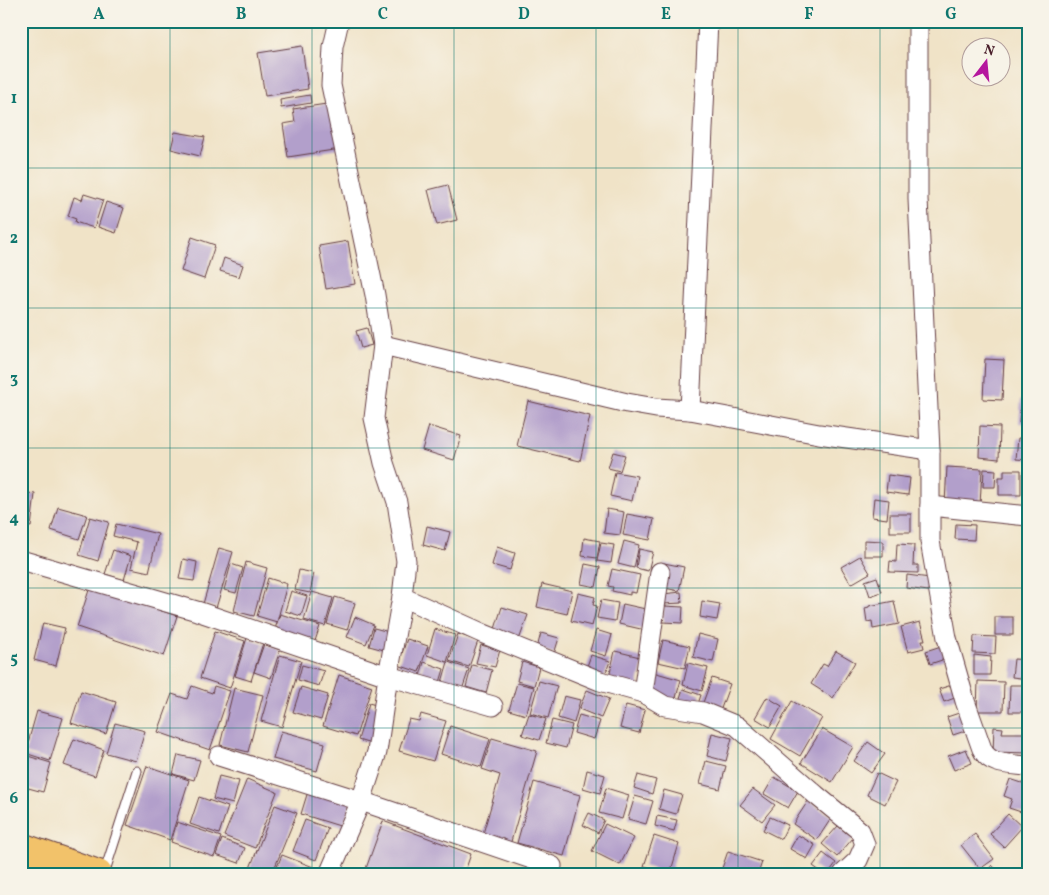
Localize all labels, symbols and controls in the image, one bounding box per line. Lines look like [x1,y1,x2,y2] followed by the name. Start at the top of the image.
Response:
[93,4,105,26] text: A
[236,4,247,26] text: B
[378,4,388,26] text: C
[518,4,530,26] text: D
[661,4,671,26] text: E
[804,4,814,26] text: F
[945,4,957,26] text: G
[962,38,1012,88] north arrow
[982,40,997,61] text: N
[11,88,17,110] text: 1
[10,228,18,250] text: 2
[10,368,18,390] text: 3
[9,508,19,530] text: 4
[10,648,18,670] text: 5
[10,788,19,810] text: 6

